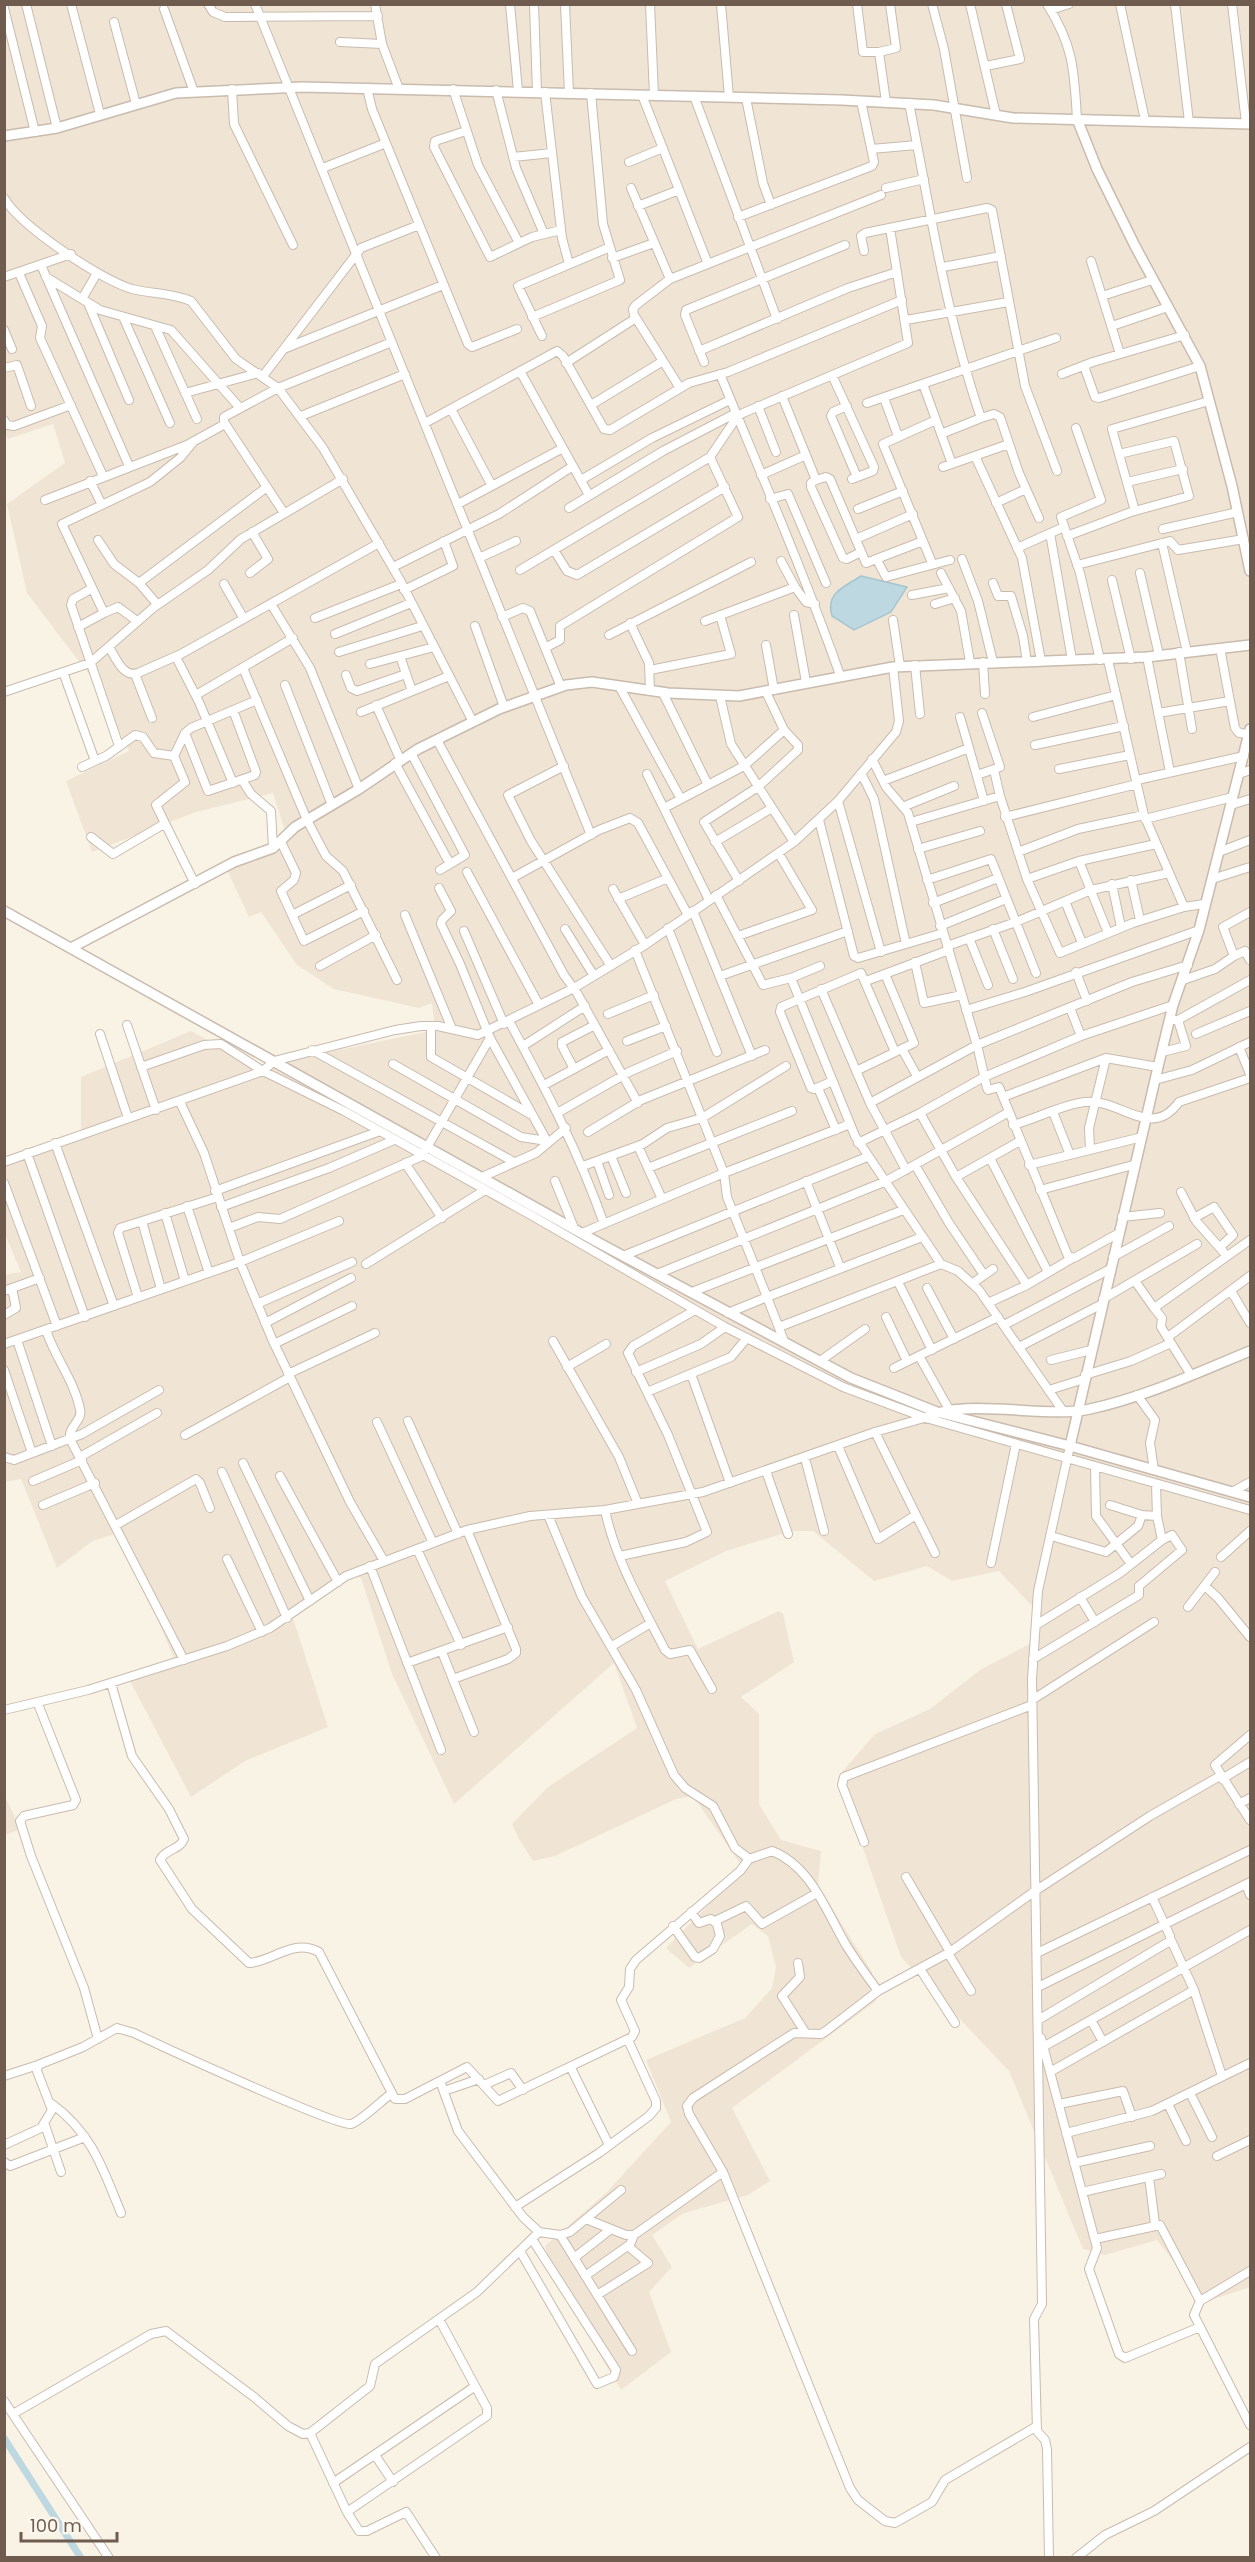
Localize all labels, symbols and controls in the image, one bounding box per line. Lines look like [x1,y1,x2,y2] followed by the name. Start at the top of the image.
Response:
[21,2505,117,2543] scale bar
[30,2513,82,2538] text: 100 m

